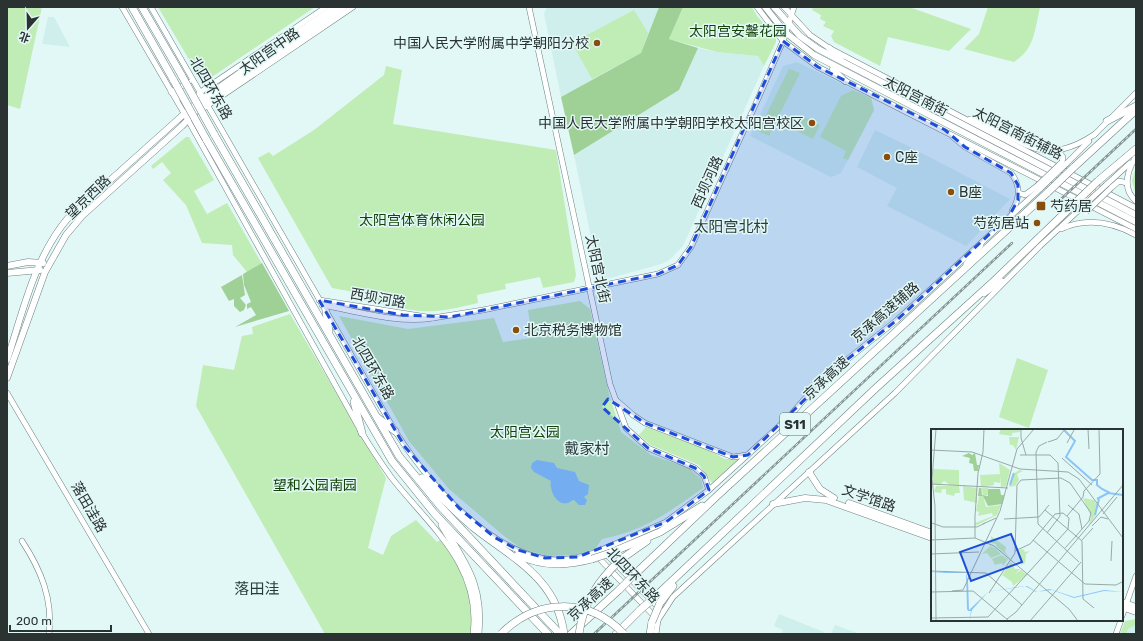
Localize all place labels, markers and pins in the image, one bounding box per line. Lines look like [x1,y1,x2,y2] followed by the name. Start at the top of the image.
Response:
[393,35,589,52] place label: 中国人民大学附属中学朝阳分校
[592,38,602,48] marker: 中国人民大学附属中学朝阳分校
[538,115,804,132] place label: 中国人民大学附属中学朝阳学校太阳宫校区
[807,118,817,128] marker: 中国人民大学附属中学朝阳学校太阳宫校区
[895,149,918,166] place label: C座
[882,152,892,162] marker: C座
[959,184,982,201] place label: B座
[946,187,956,197] marker: B座
[1050,198,1092,215] place label: 芍药居
[1035,200,1047,212] marker: 芍药居
[973,215,1029,232] place label: 芍药居站
[1032,218,1042,228] marker: 芍药居站
[524,322,622,339] place label: 北京税务博物馆
[511,325,521,335] marker: 北京税务博物馆

